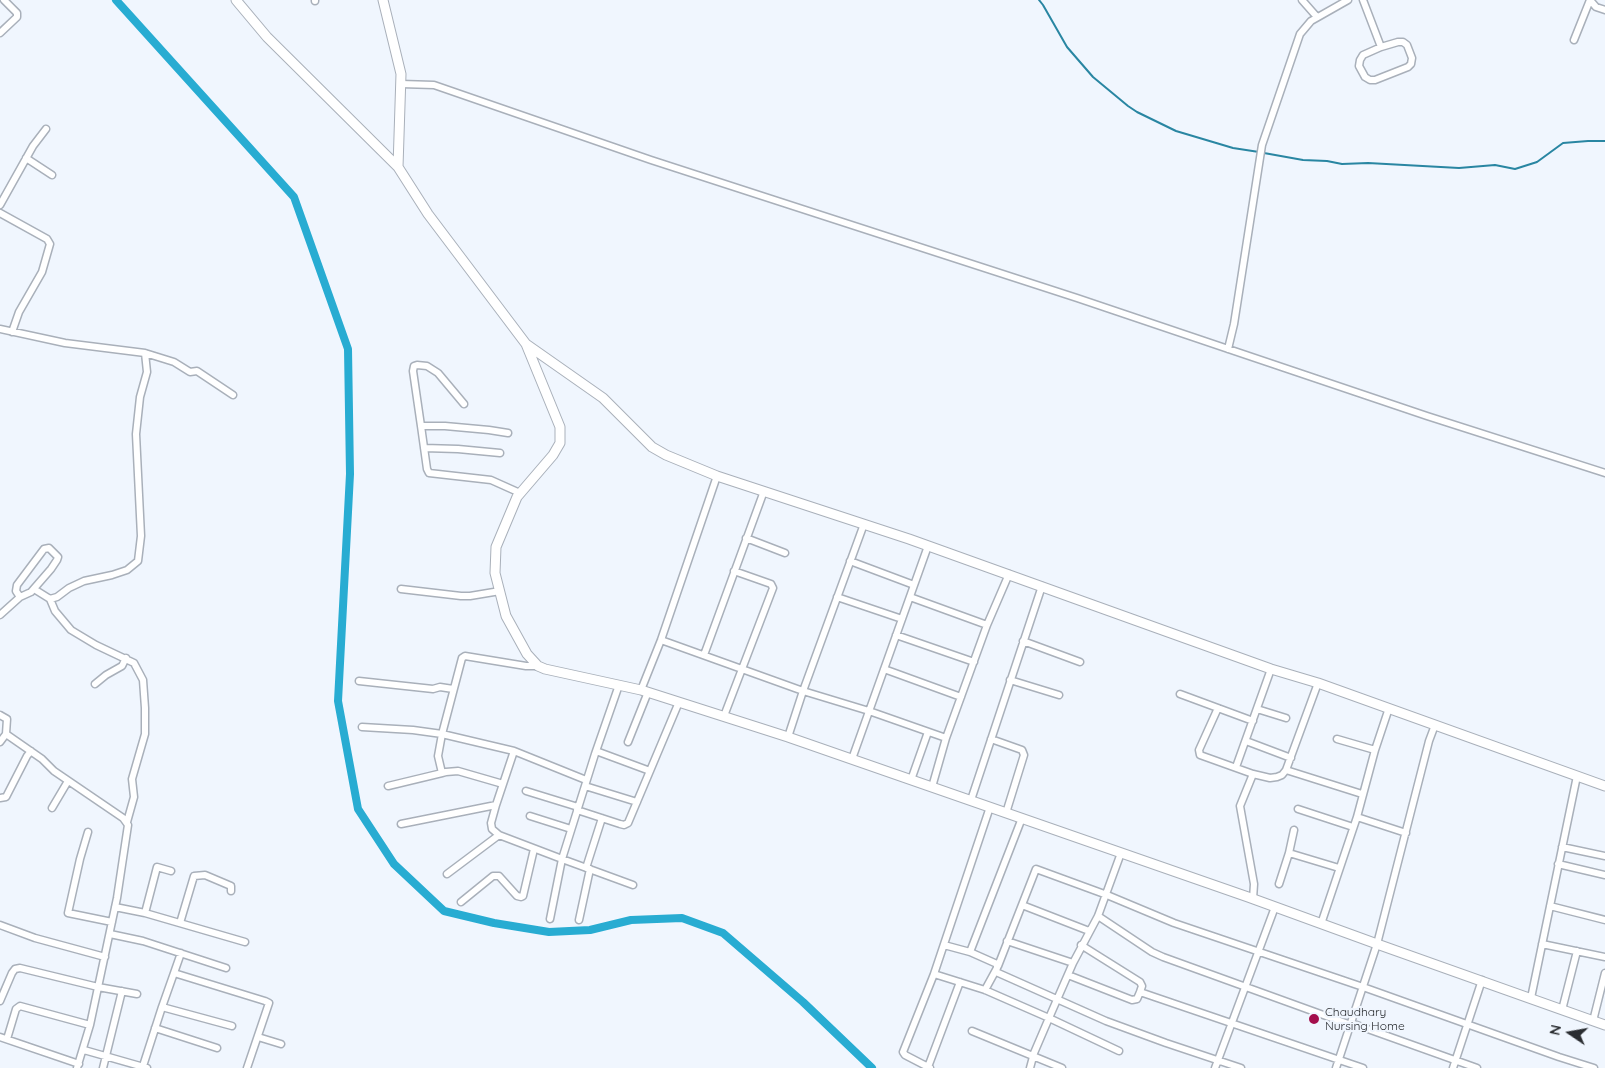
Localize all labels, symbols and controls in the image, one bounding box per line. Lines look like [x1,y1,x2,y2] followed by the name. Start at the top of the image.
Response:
[1325,1005,1405,1033] place label: Chaudhary Nursing Home
[1545,1008,1595,1058] north arrow
[1307,1012,1321,1026] marker: Chaudhary Nursing Home
[1545,1023,1565,1037] text: N

